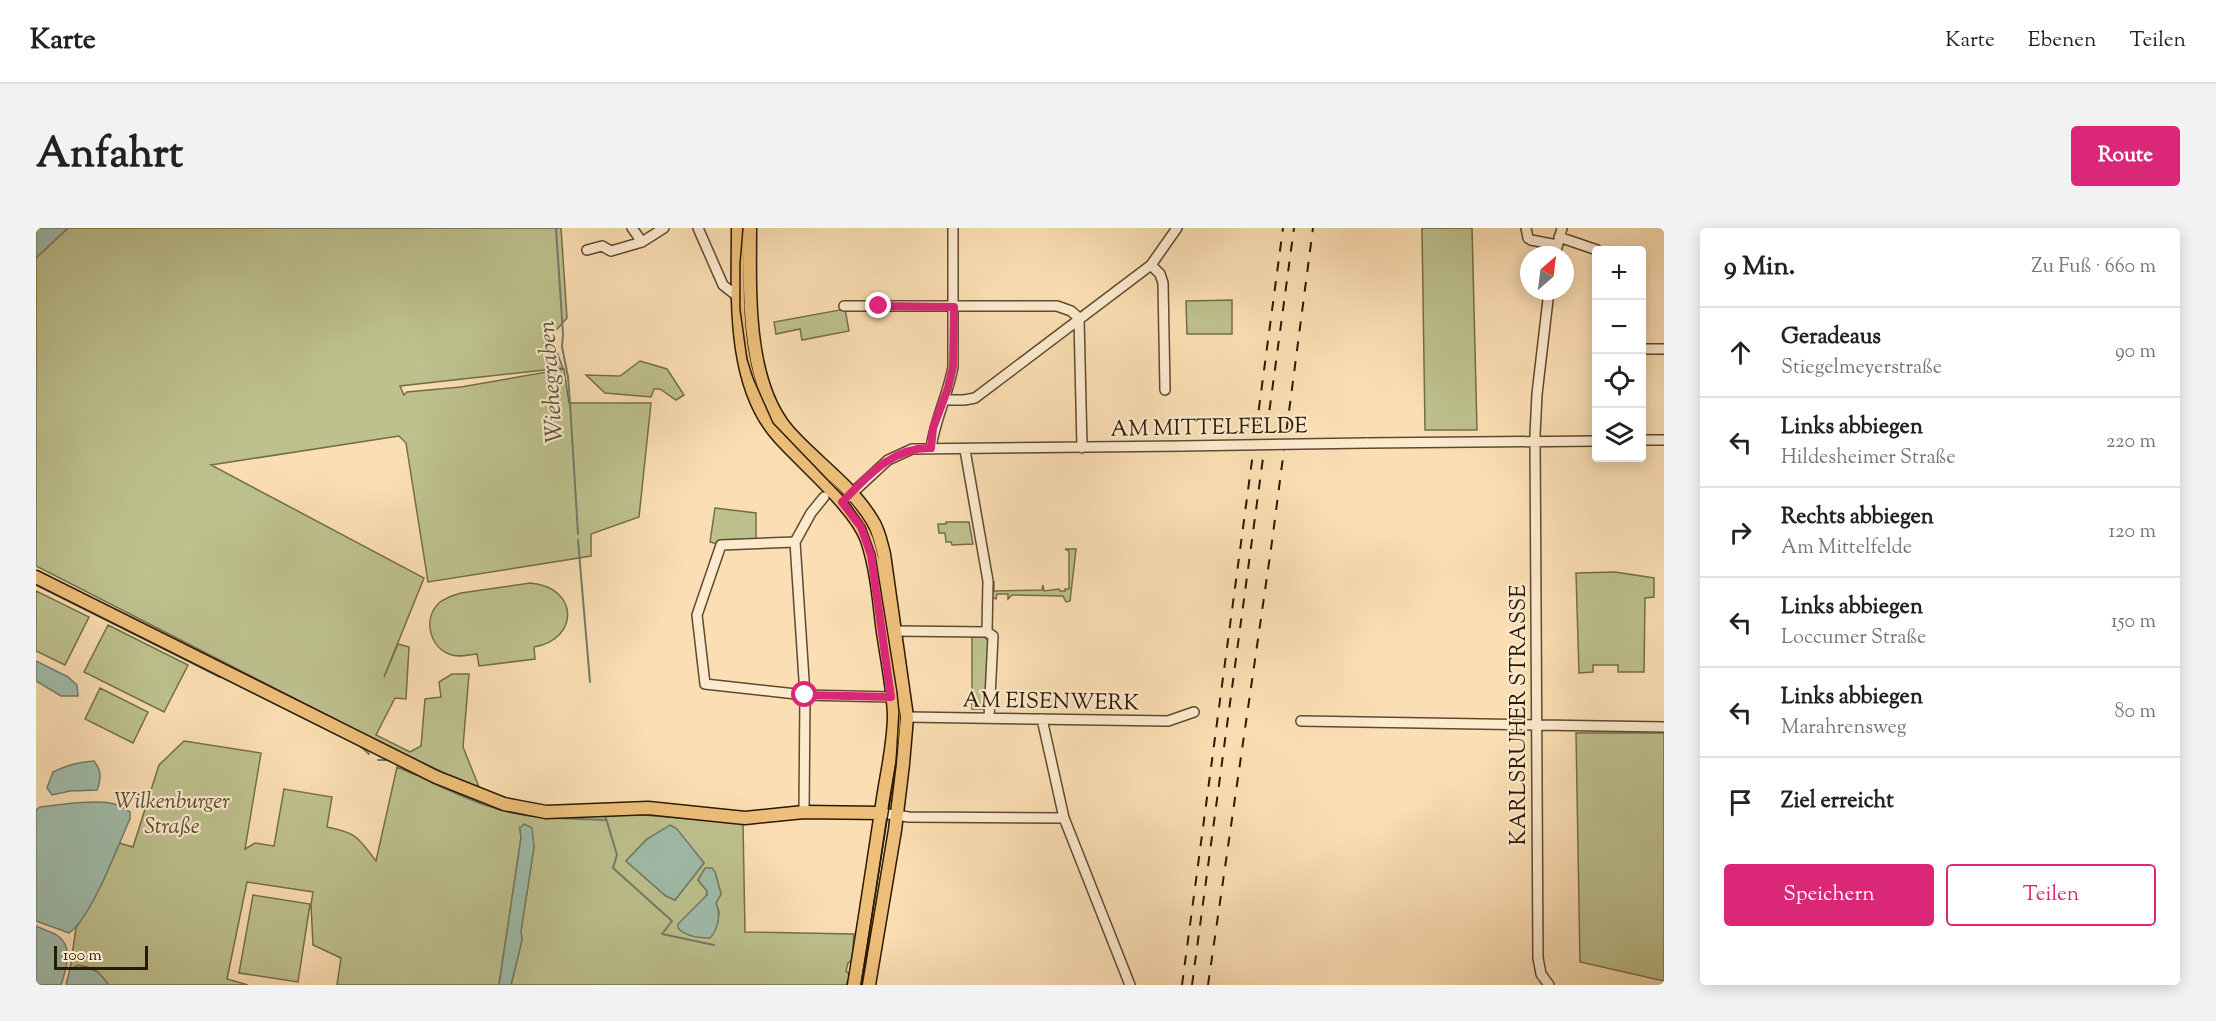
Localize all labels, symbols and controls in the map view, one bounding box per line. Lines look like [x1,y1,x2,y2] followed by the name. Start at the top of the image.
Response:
[30,21,96,61] text: Karte
[1945,26,1995,56] text: Karte
[2028,26,2096,56] text: Ebenen
[2129,26,2186,56] text: Teilen
[36,126,183,186] text: Anfahrt
[2071,126,2180,186] button: Route
[1520,246,1574,300] north arrow
[1592,246,1646,462] map controls
[1592,246,1646,300] button: +
[1724,249,1795,286] text: 9 Min.
[2031,253,2156,282] text: Zu Fuß · 660 m
[865,292,891,318] route end
[1592,300,1646,354] button: −
[531,319,573,444] water label: Wiehegraben
[1781,322,1881,354] text: Geradeaus
[1724,336,1757,369] icon: ahead
[2115,338,2156,367] text: 90 m
[1592,354,1646,408] button: locate
[1781,354,1942,383] text: Stiegelmeyerstraße
[1592,408,1646,462] button: layers
[1110,411,1308,447] street label: AM MITTELFELDE
[1781,412,1923,444] text: Links abbiegen
[1724,426,1757,459] icon: left
[2106,428,2156,457] text: 220 m
[1781,444,1955,473] text: Hildesheimer Straße
[1781,502,1934,534] text: Rechts abbiegen
[1724,516,1757,549] icon: right
[2108,518,2156,547] text: 120 m
[1781,534,1912,563] text: Am Mittelfelde
[1504,584,1536,846] street label: KARLSRUHER STRASSE
[1781,592,1923,624] text: Links abbiegen
[1724,606,1757,639] icon: left
[2111,608,2156,637] text: 150 m
[1781,624,1926,653] text: Loccumer Straße
[791,681,817,707] route start
[1781,682,1923,714] text: Links abbiegen
[962,685,1140,721] street label: AM EISENWERK
[1724,696,1757,729] icon: left
[2115,698,2156,727] text: 80 m
[1781,714,1907,743] text: Marahrensweg
[1724,786,1757,819] icon: arrive
[1781,786,1894,818] text: Ziel erreicht
[114,787,230,844] park label: Wilkenburger Straße
[1724,864,1934,926] button: Speichern
[1946,864,2156,926] button: Teilen
[54,943,148,970] scale bar
[63,945,102,968] text: 100 m

